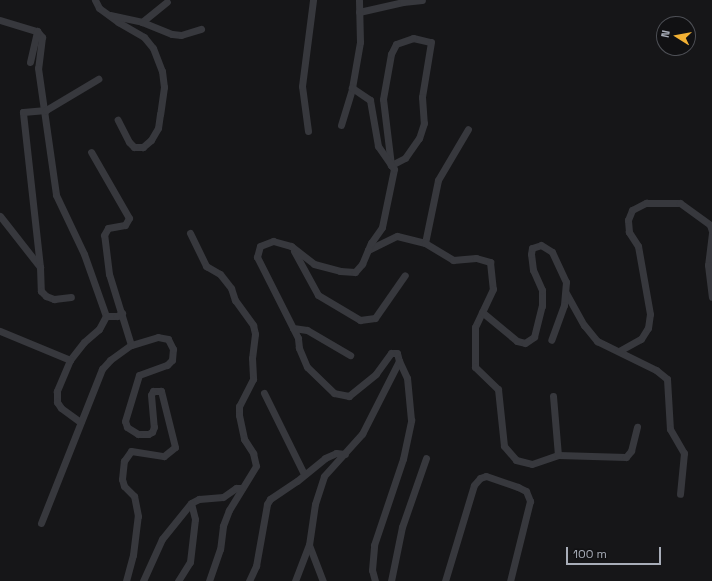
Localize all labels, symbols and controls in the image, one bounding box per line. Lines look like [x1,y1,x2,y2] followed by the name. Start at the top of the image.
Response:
[656,16,696,56] north arrow
[658,29,673,39] text: N
[568,539,663,565] scale bar
[573,546,607,562] text: 100 m

